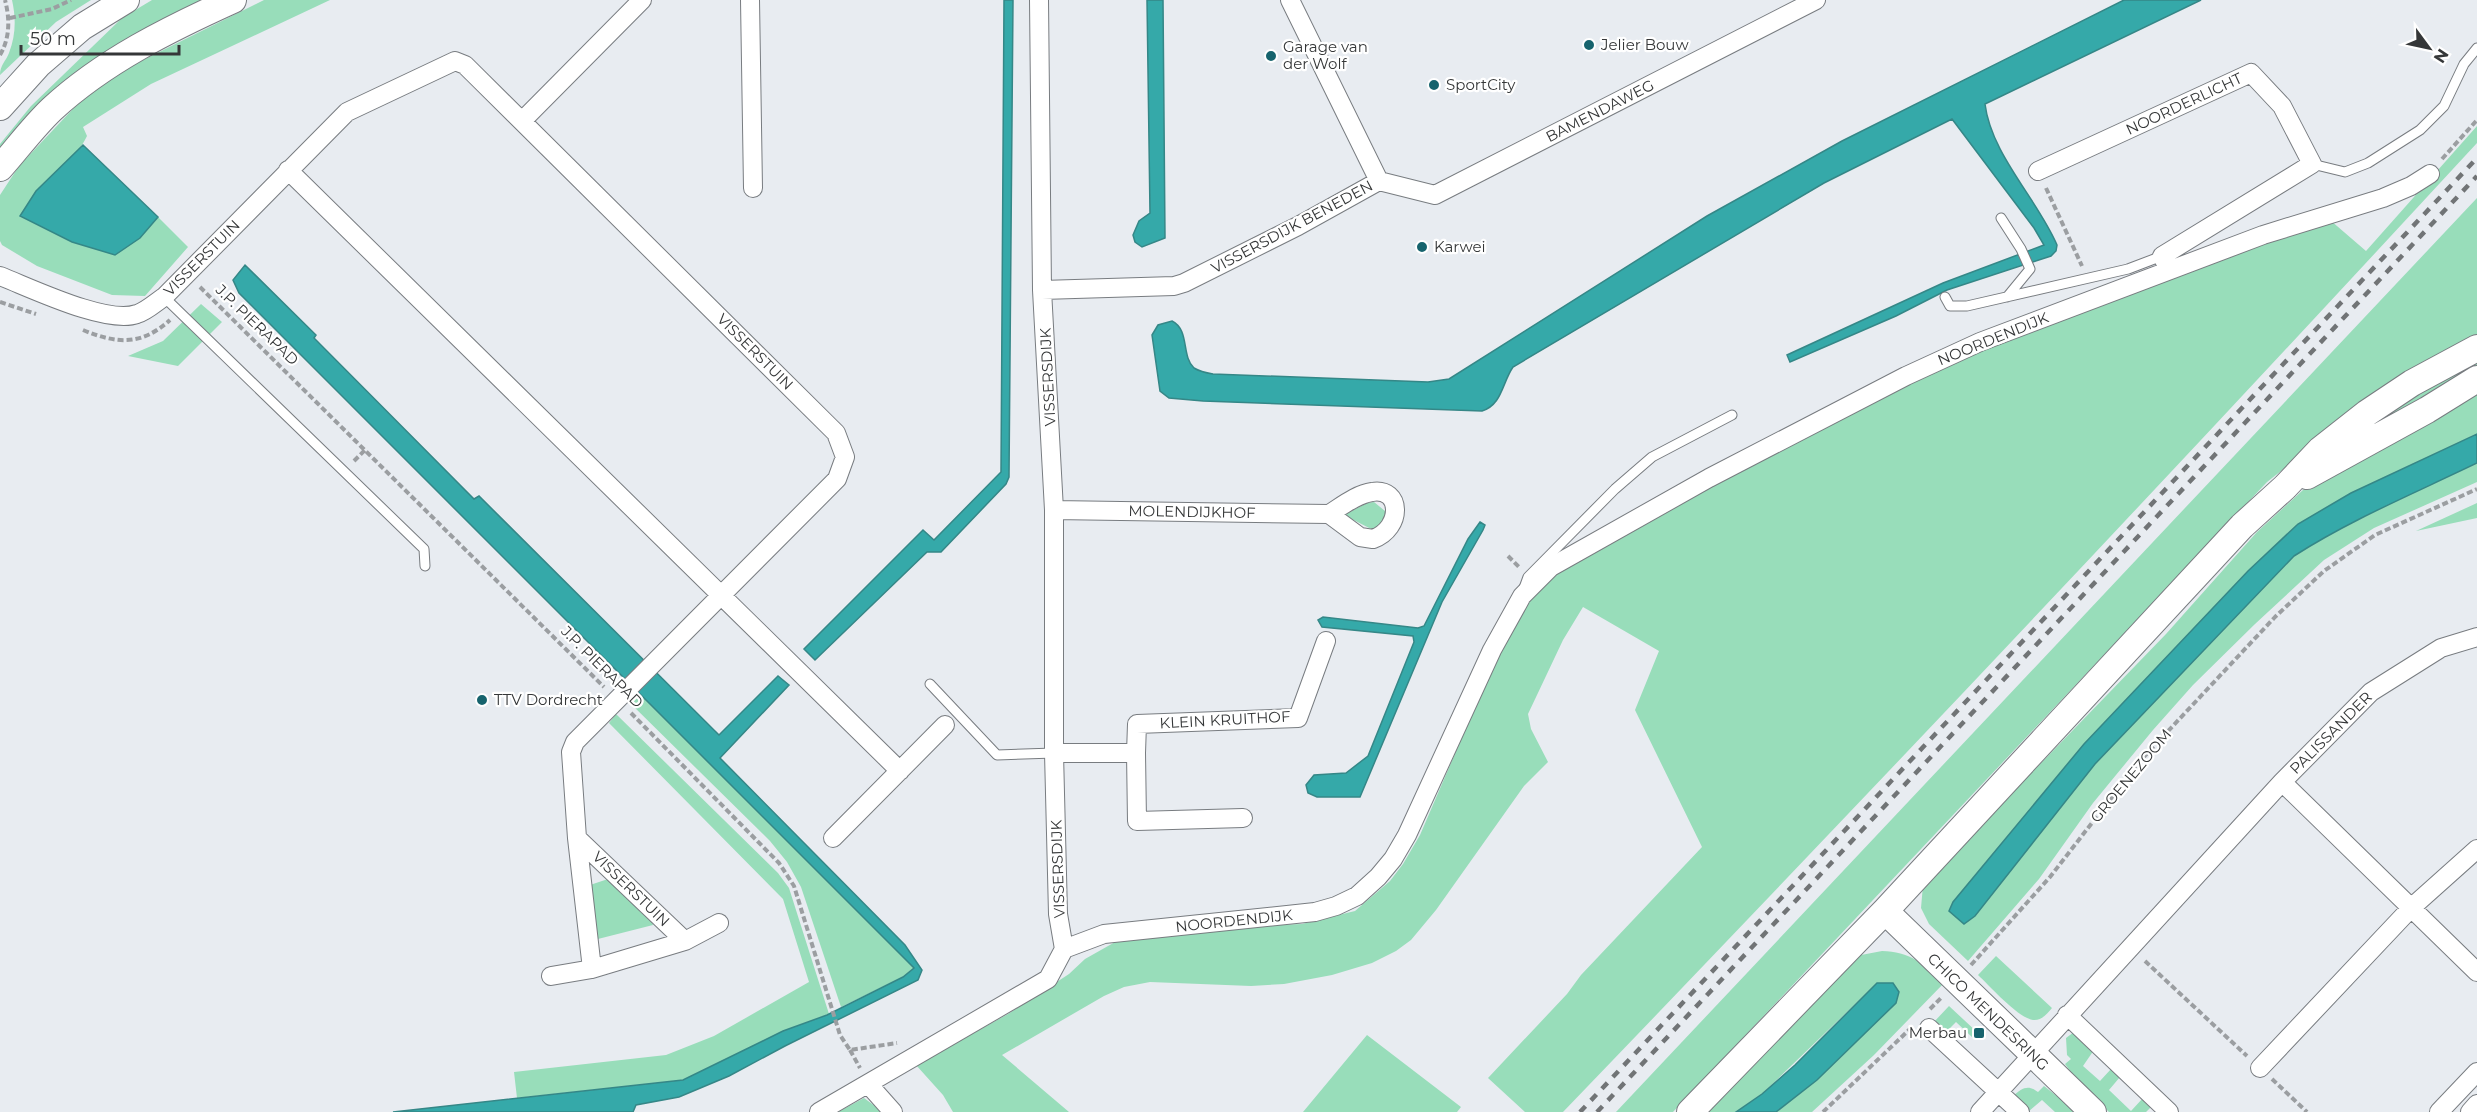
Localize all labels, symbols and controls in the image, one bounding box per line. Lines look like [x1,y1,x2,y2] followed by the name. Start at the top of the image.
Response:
[21,18,178,56] scale bar
[2399,18,2459,78] north arrow
[30,28,76,50] text: 50 m
[1600,35,1689,54] place label: Jelier Bouw
[1283,37,1368,73] place label: Garage van der Wolf
[1582,38,1596,52] marker: Jelier Bouw
[2430,45,2453,66] text: N
[1264,49,1278,63] marker: Garage van der Wolf
[2123,68,2245,139] street label: NOORDERLICHT
[1446,75,1516,94] place label: SportCity
[1542,75,1657,146] street label: BAMENDAWEG
[1427,78,1441,92] marker: SportCity
[1208,176,1376,277] street label: VISSERSDIJK BENEDEN
[160,216,244,300] street label: VISSERSTUIN
[1434,237,1486,256] place label: Karwei
[1415,240,1429,254] marker: Karwei
[211,280,303,369] street label: J.P. PIERAPAD
[1935,308,2051,369] street label: NOORDENDIJK
[713,310,797,394] street label: VISSERSTUIN
[1035,327,1060,427] street label: VISSERSDIJK
[1128,501,1256,522] street label: MOLENDIJKHOF
[557,621,647,712] street label: J.P. PIERAPAD
[2285,687,2376,778] street label: PALISSANDER
[494,690,603,709] place label: TTV Dordrecht
[475,693,489,707] marker: TTV Dordrecht
[1159,707,1291,732] street label: KLEIN KRUITHOF
[2086,725,2175,826] street label: GROENEZOOM
[1046,819,1069,919] street label: VISSERSDIJK
[589,847,674,930] street label: VISSERSTUIN
[1174,905,1294,936] street label: NOORDENDIJK
[1924,949,2053,1075] street label: CHICO MENDESRING
[1909,1023,1967,1042] place label: Merbau
[1972,1026,1986,1040] marker: Merbau

